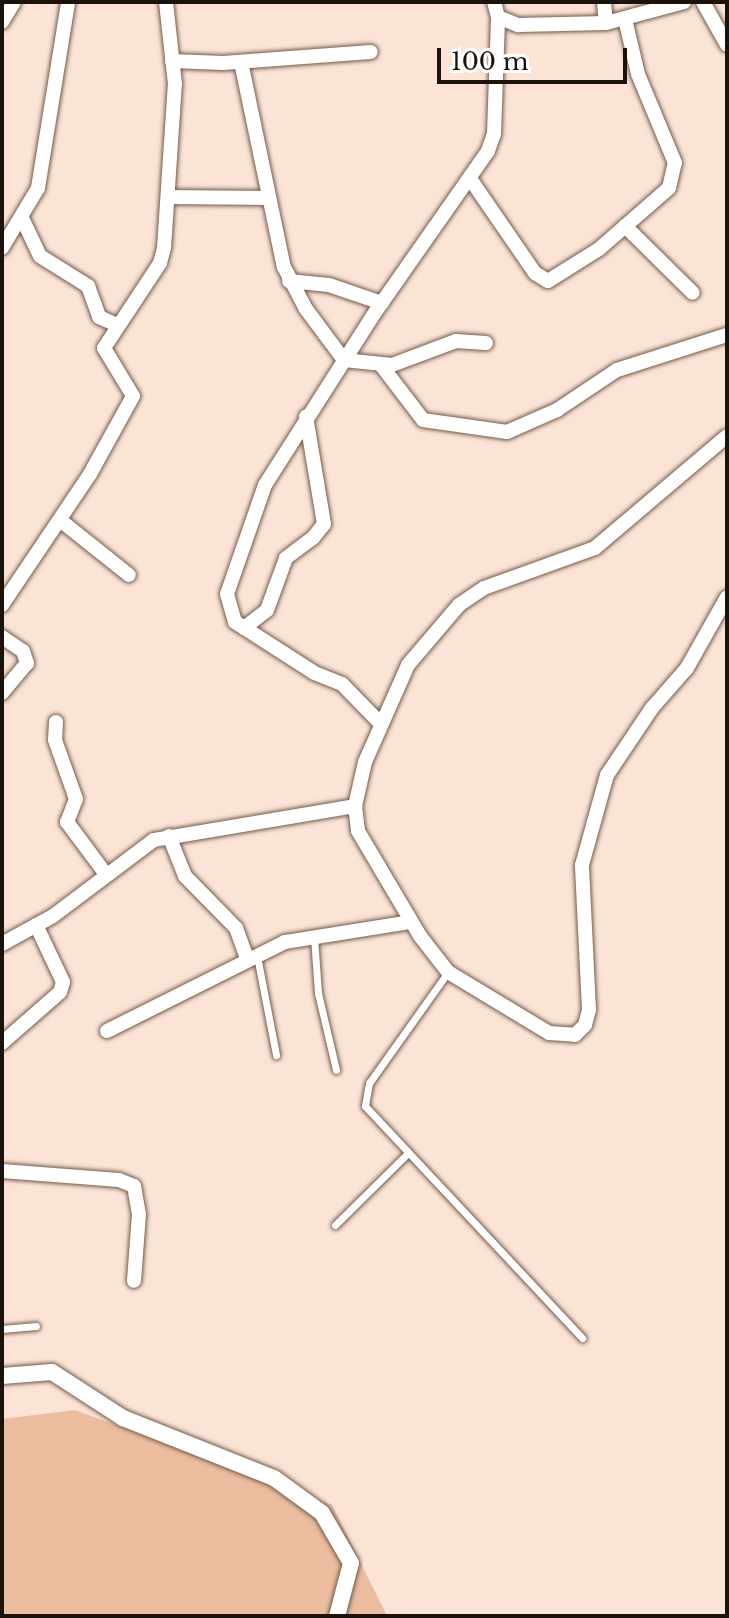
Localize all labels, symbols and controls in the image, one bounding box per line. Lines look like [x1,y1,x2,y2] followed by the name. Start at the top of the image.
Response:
[441,32,631,82] scale bar
[451,47,529,76] text: 100 m

